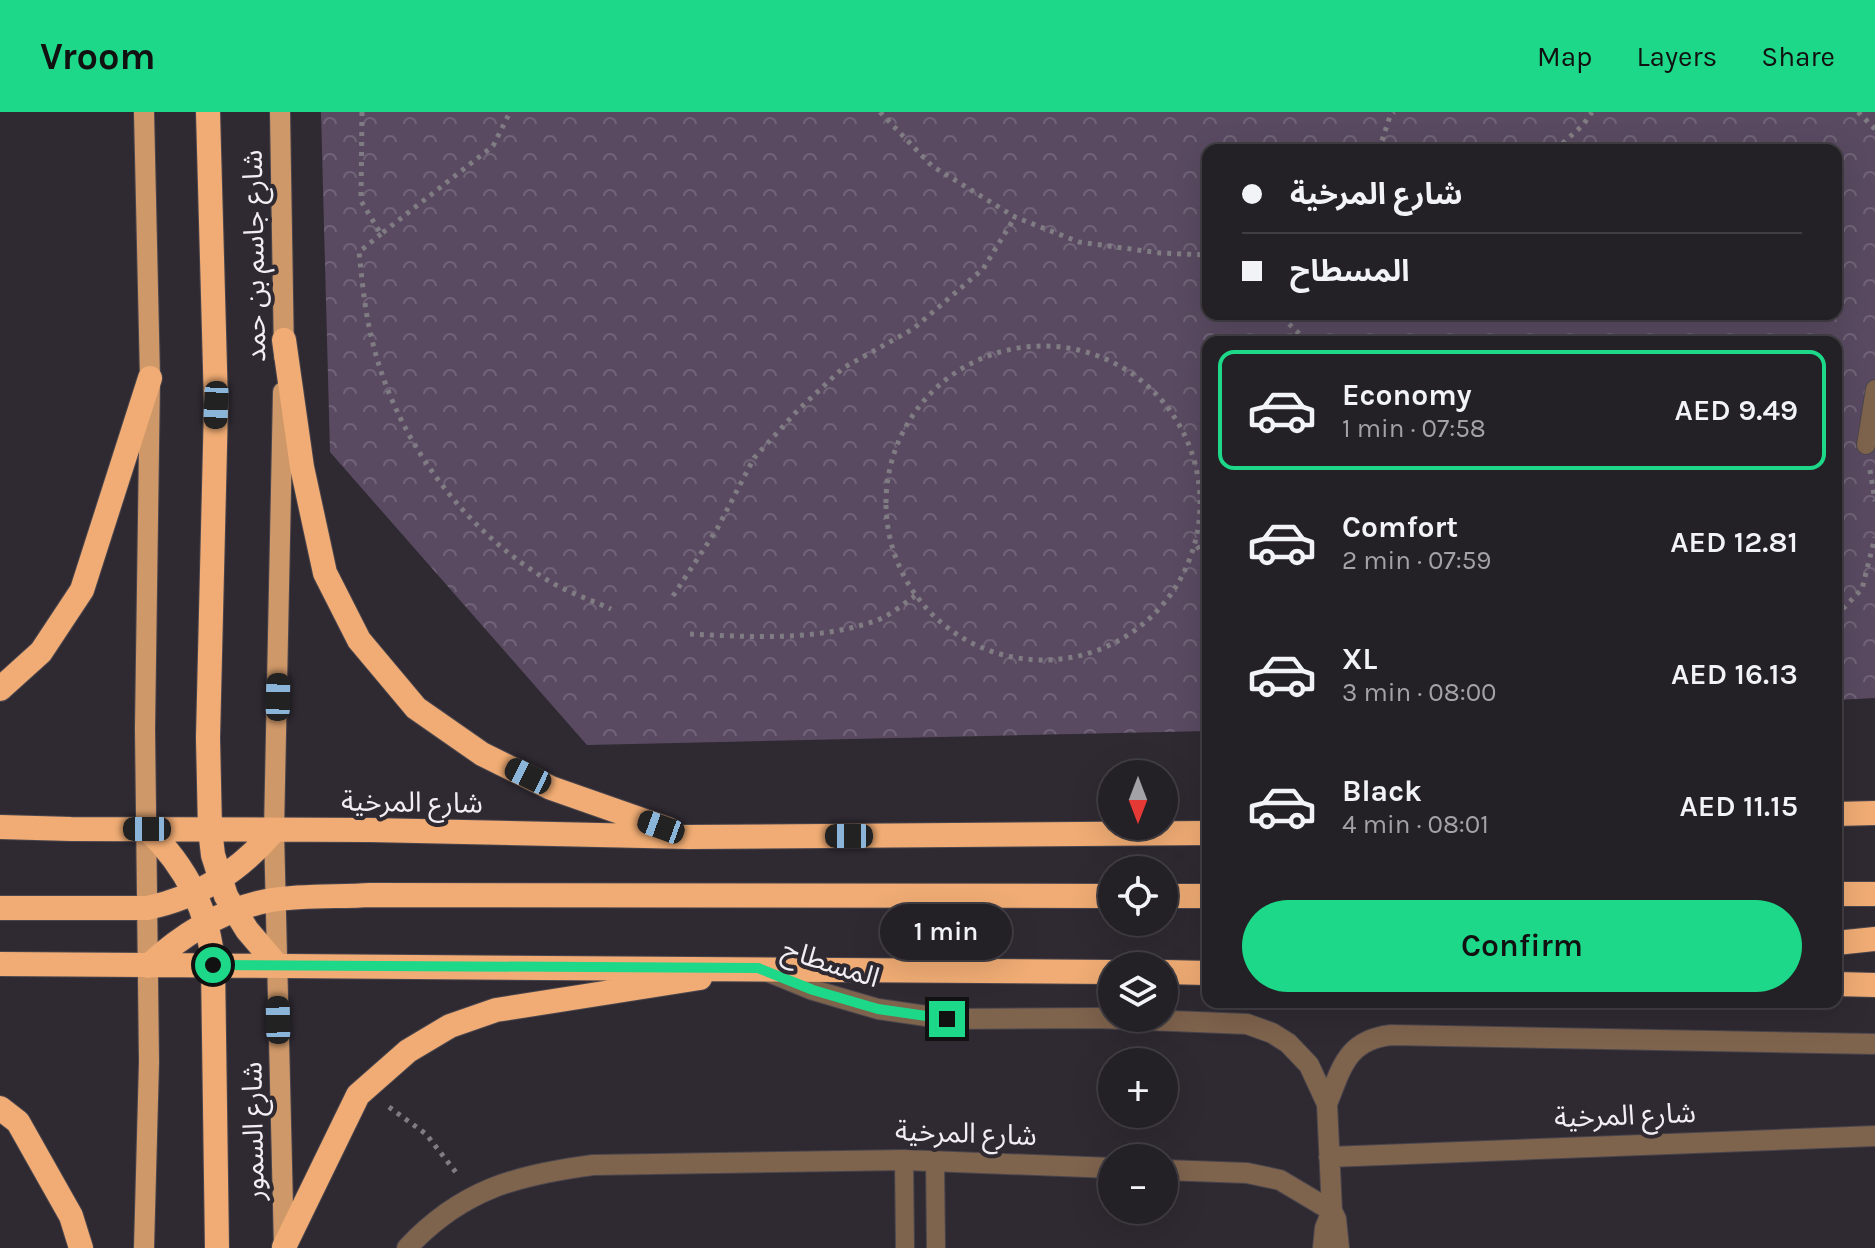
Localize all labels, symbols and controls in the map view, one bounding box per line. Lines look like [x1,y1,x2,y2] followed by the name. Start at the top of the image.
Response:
[40,34,156,79] text: Vroom
[1537,40,1592,73] text: Map
[1636,40,1717,73] text: Layers
[1761,40,1835,73] text: Share
[236,149,277,362] street label: شارع جاسم بن حمد
[1290,176,1462,212] text: شارع المرخية
[1290,253,1409,289] text: المسطاح
[1246,374,1318,446] icon: car
[1342,377,1472,413] text: Economy
[203,381,229,429] car
[1675,392,1798,428] text: AED 9.49
[1342,413,1486,444] text: 1 min · 07:58
[1246,506,1318,578] icon: car
[1342,509,1458,545] text: Comfort
[1670,524,1798,560] text: AED 12.81
[1342,545,1491,576] text: 2 min · 07:59
[1246,638,1318,710] icon: car
[1342,641,1377,677] text: XL
[1671,656,1798,692] text: AED 16.13
[266,673,290,721] car
[1342,677,1497,708] text: 3 min · 08:00
[501,755,555,797] car
[1098,760,1178,840] north arrow
[1098,760,1178,1224] map controls
[1246,770,1318,842] icon: car
[1342,773,1422,809] text: Black
[341,784,483,824] street label: شارع المرخية
[1679,788,1798,824] text: AED 11.15
[634,808,688,846] car
[1342,809,1489,840] text: 4 min · 08:01
[123,817,171,841] car
[825,824,873,848] car
[1098,856,1178,936] button: locate
[1242,900,1802,992] button: Confirm
[881,903,1013,959] callout: 1 min
[914,916,978,947] text: 1 min
[777,932,884,998] street label: المسطاح
[195,947,231,983] route start
[1098,952,1178,1032] button: layers
[266,996,290,1044] car
[929,1001,965,1037] route end
[1098,1048,1178,1128] button: +
[235,1061,275,1202] street label: شارع السمور
[1554,1096,1697,1138] street label: شارع المرخية
[894,1114,1037,1156] street label: شارع المرخية
[1098,1144,1178,1224] button: −

